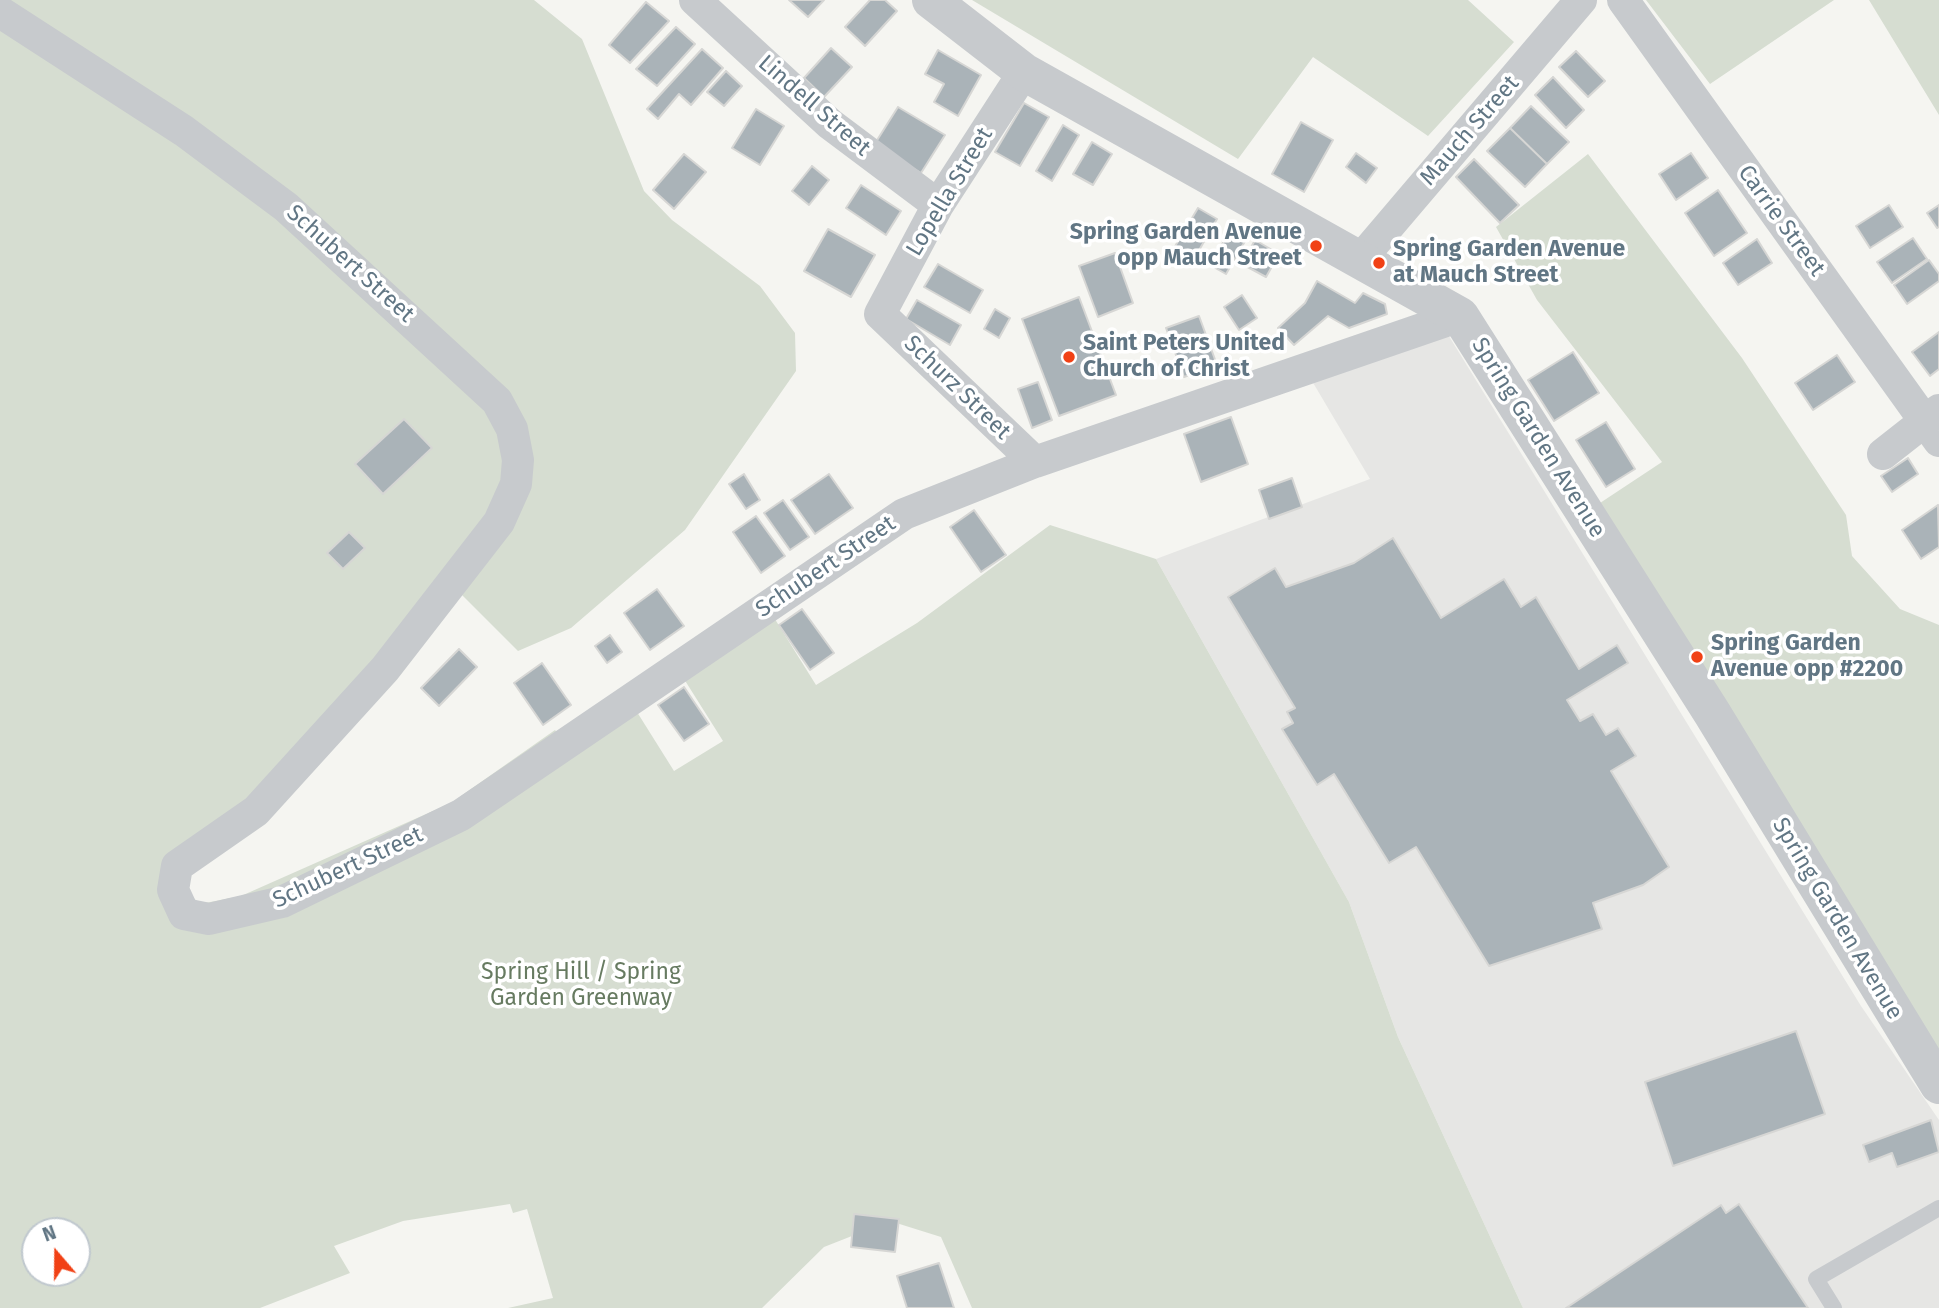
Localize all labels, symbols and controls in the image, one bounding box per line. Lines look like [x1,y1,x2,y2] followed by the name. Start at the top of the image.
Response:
[752,50,876,162] street label: Lindell Street
[1415,70,1525,192] street label: Mauch Street
[901,123,999,261] street label: Lopella Street
[1732,160,1830,282] street label: Carrie Street
[280,199,420,329] street label: Schubert Street
[1070,219,1302,273] place label: Spring Garden Avenue opp Mauch Street
[1393,236,1625,290] place label: Spring Garden Avenue at Mauch Street
[1308,238,1324,254] marker: Spring Garden Avenue opp Mauch Street
[1371,255,1387,271] marker: Spring Garden Avenue at Mauch Street
[898,330,1016,446] street label: Schurz Street
[1083,330,1285,384] place label: Saint Peters United Church of Christ
[1465,333,1611,543] street label: Spring Garden Avenue
[1061,349,1077,365] marker: Saint Peters United Church of Christ
[751,510,901,624] street label: Schubert Street
[1711,630,1903,684] place label: Spring Garden Avenue opp #2200
[1689,649,1705,665] marker: Spring Garden Avenue opp #2200
[1766,813,1908,1025] street label: Spring Garden Avenue
[269,821,427,915] street label: Schubert Street
[481,959,681,1013] park label: Spring Hill / Spring Garden Greenway
[21,1217,91,1287] north arrow
[39,1221,59,1247] text: N

